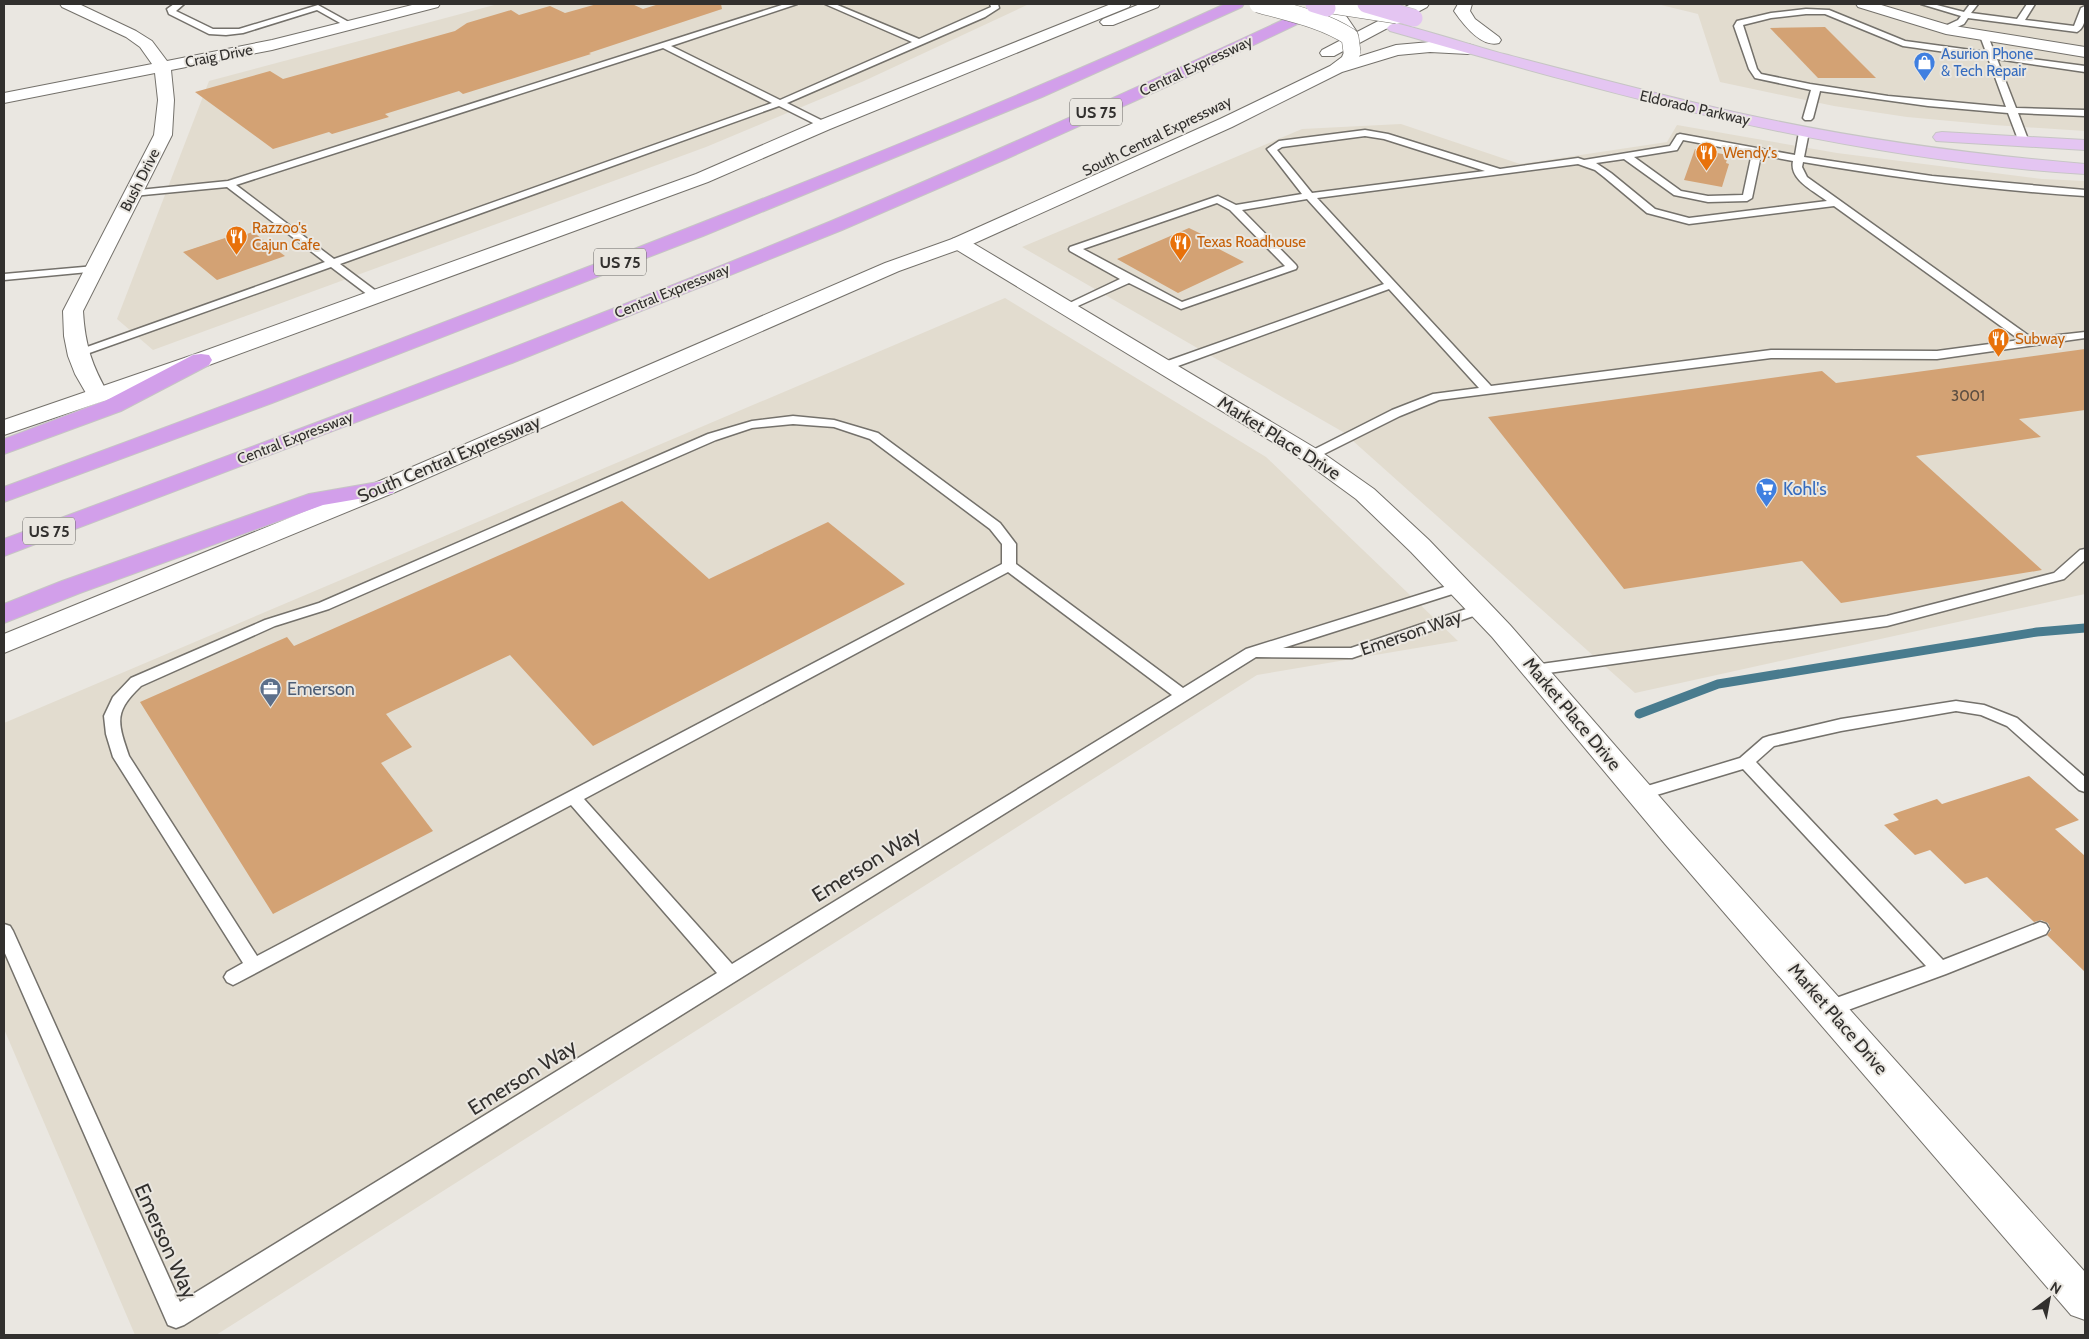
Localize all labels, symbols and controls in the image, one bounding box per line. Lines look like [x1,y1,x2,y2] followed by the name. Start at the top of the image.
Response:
[1137,32,1256,100] street label: Central Expressway
[184,41,255,71] street label: Craig Drive
[1941,45,2034,80] place label: Asurion Phone & Tech Repair
[1913,51,1937,82] shop icon: Asurion Phone & Tech Repair
[1638,87,1752,130] street label: Eldorado Parkway
[1079,92,1235,180] street label: South Central Expressway
[1070,98,1122,125] road number: US 75
[1695,141,1719,172] restaurant icon: Wendy's
[1723,144,1777,162] place label: Wendy's
[117,145,164,214] street label: Bush Drive
[252,219,320,254] place label: Razzoo's Cajun Cafe
[224,225,248,256] restaurant icon: Razzoo's Cajun Cafe
[1169,230,1193,261] restaurant icon: Texas Roadhouse
[1197,233,1306,251] place label: Texas Roadhouse
[594,248,646,276] road number: US 75
[612,260,733,322] street label: Central Expressway
[1987,327,2011,358] restaurant icon: Subway
[2015,330,2065,348] place label: Subway
[1951,387,1985,405] house number: 3001
[1214,391,1344,485] street label: Market Place Drive
[235,407,356,468] street label: Central Expressway
[354,410,544,508] street label: South Central Expressway
[1755,477,1779,508] supermarket icon: Kohl's
[1783,478,1827,500] place label: Kohl's
[23,518,75,544] road number: US 75
[1357,605,1465,661] street label: Emerson Way
[1518,653,1626,775] street label: Market Place Drive
[259,677,283,708] office icon: Emerson
[287,678,355,700] place label: Emerson
[807,821,925,907] street label: Emerson Way
[1784,959,1892,1079] street label: Market Place Drive
[463,1034,581,1120] street label: Emerson Way
[130,1180,203,1303] street label: Emerson Way
[2024,1274,2074,1324] north arrow
[2047,1278,2065,1298] text: N

